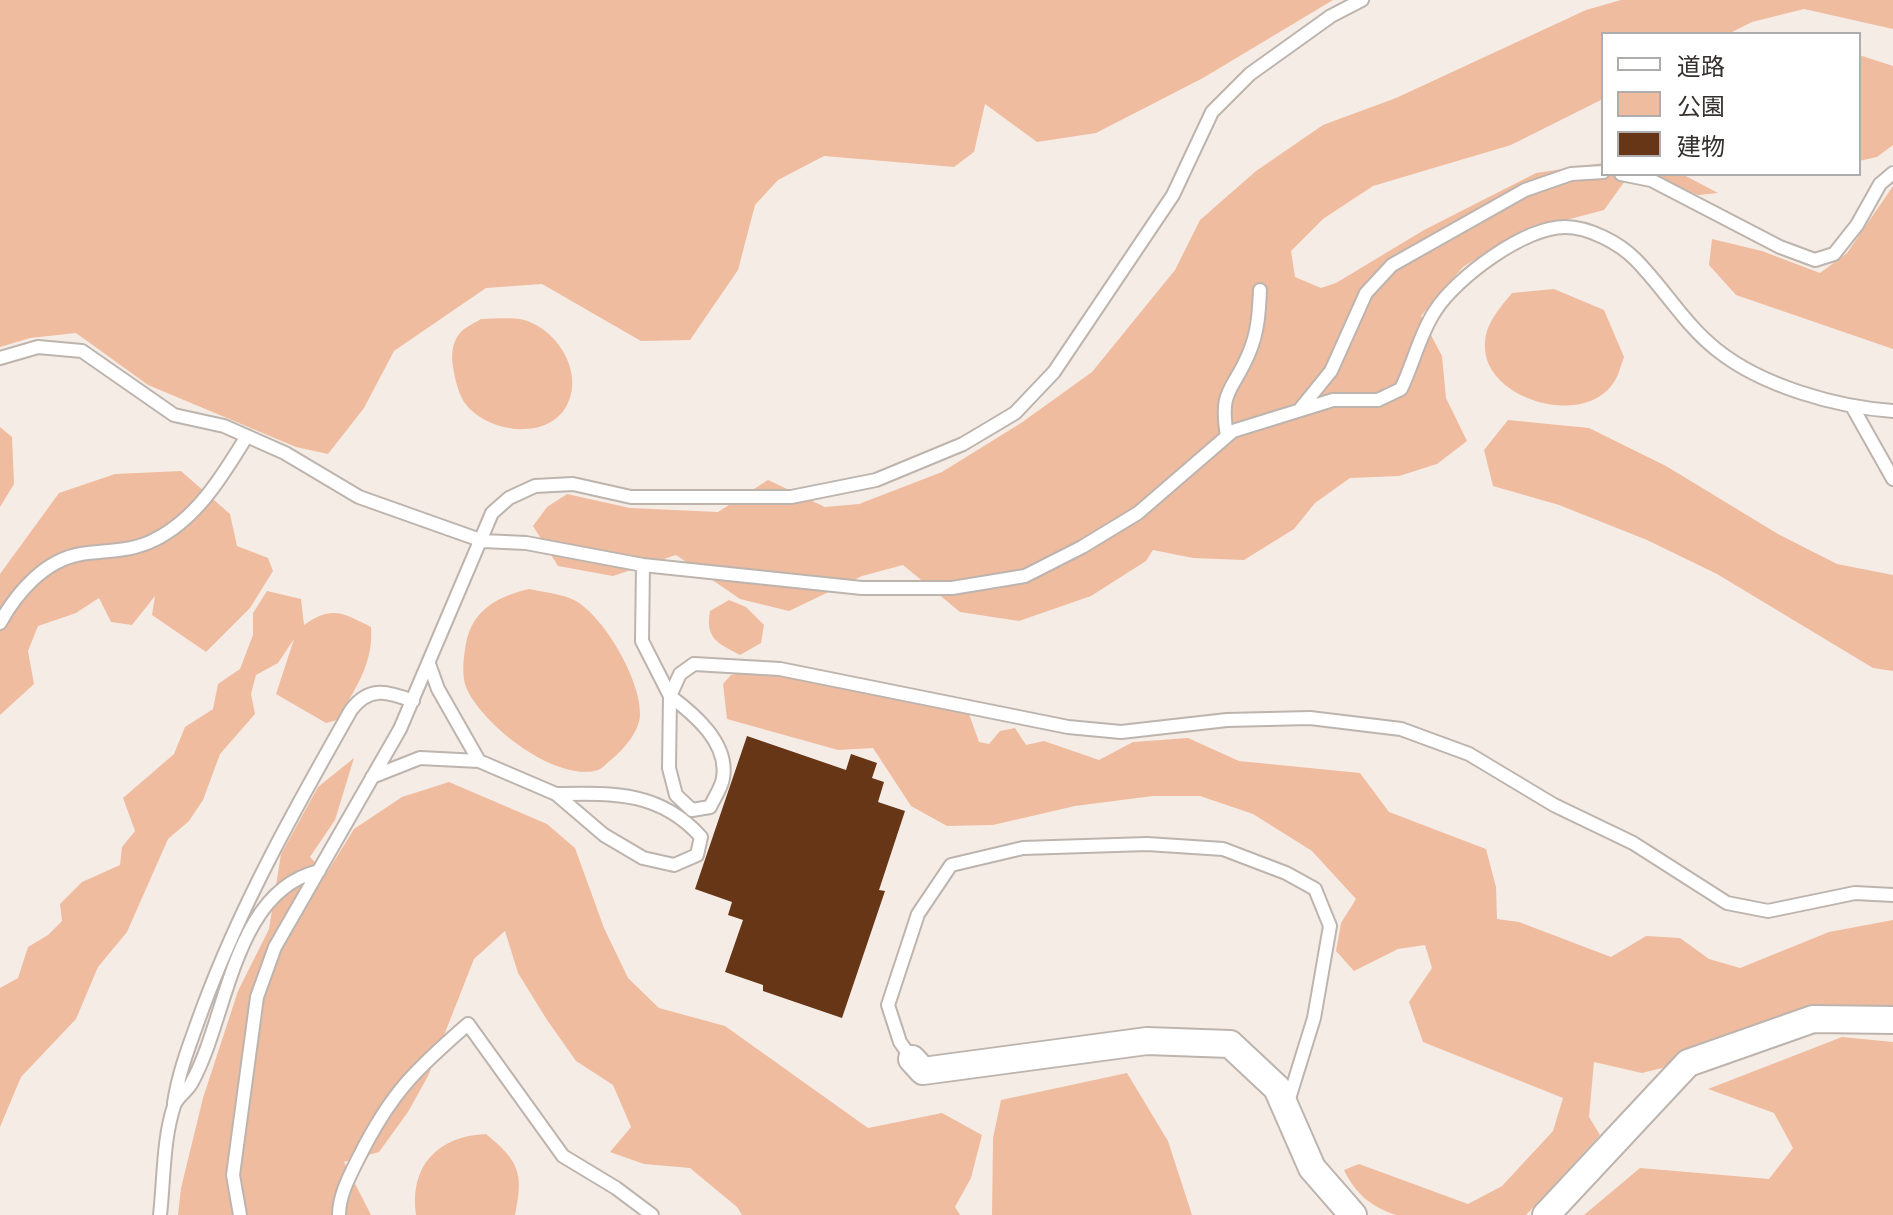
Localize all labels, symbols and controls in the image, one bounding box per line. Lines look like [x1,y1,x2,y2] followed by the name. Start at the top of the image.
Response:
[1601,32,1861,176] legend
[1677,53,1725,80] text: 道路
[1677,93,1725,120] text: 公園
[1677,133,1725,160] text: 建物

